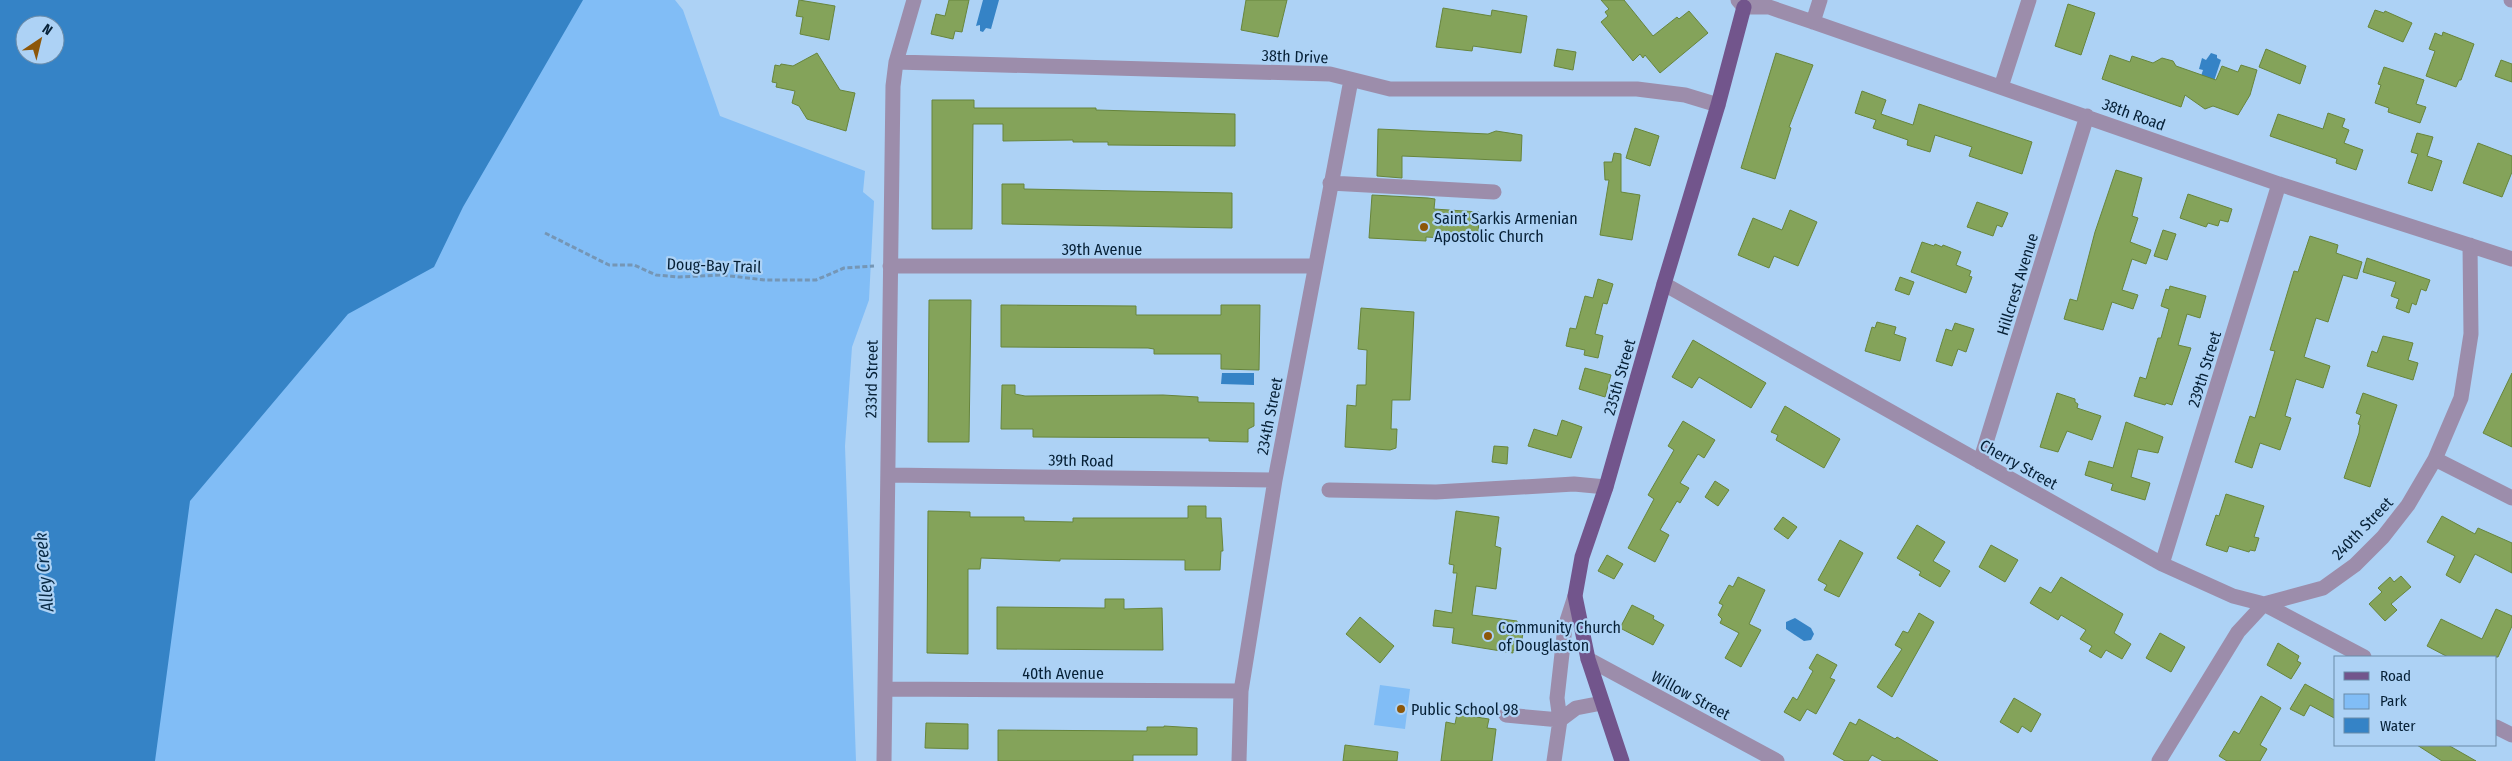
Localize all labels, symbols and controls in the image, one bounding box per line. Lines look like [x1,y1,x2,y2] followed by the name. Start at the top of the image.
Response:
[15,15,65,65] north arrow
[39,20,55,39] text: N
[1261,46,1329,67] street label: 38th Drive
[2100,94,2168,135] street label: 38th Road
[1434,209,1578,246] place label: Saint Sarkis Armenian Apostolic Church
[1418,221,1430,233] marker: Saint Sarkis Armenian Apostolic Church
[1993,231,2042,338] street label: Hillcrest Avenue
[1062,240,1142,259] street label: 39th Avenue
[666,254,762,277] street label: Doug-Bay Trail
[2184,328,2225,410] street label: 239th Street
[1600,336,1640,417] street label: 235th Street
[861,339,882,418] street label: 233rd Street
[1253,375,1286,457] street label: 234th Street
[1977,435,2062,494] street label: Cherry Street
[1048,450,1114,471] street label: 39th Road
[2328,493,2397,564] street label: 240th Street
[30,531,59,614] water label: Alley Creek
[1498,618,1621,655] place label: Community Church of Douglaston
[1482,630,1494,642] marker: Community Church of Douglaston
[2334,656,2497,746] legend
[1022,664,1104,683] street label: 40th Avenue
[1648,667,1734,724] street label: Willow Street
[2380,667,2411,685] text: Road
[2380,692,2407,710] text: Park
[1411,700,1519,719] place label: Public School 98
[1395,703,1407,715] marker: Public School 98
[2380,717,2416,735] text: Water

